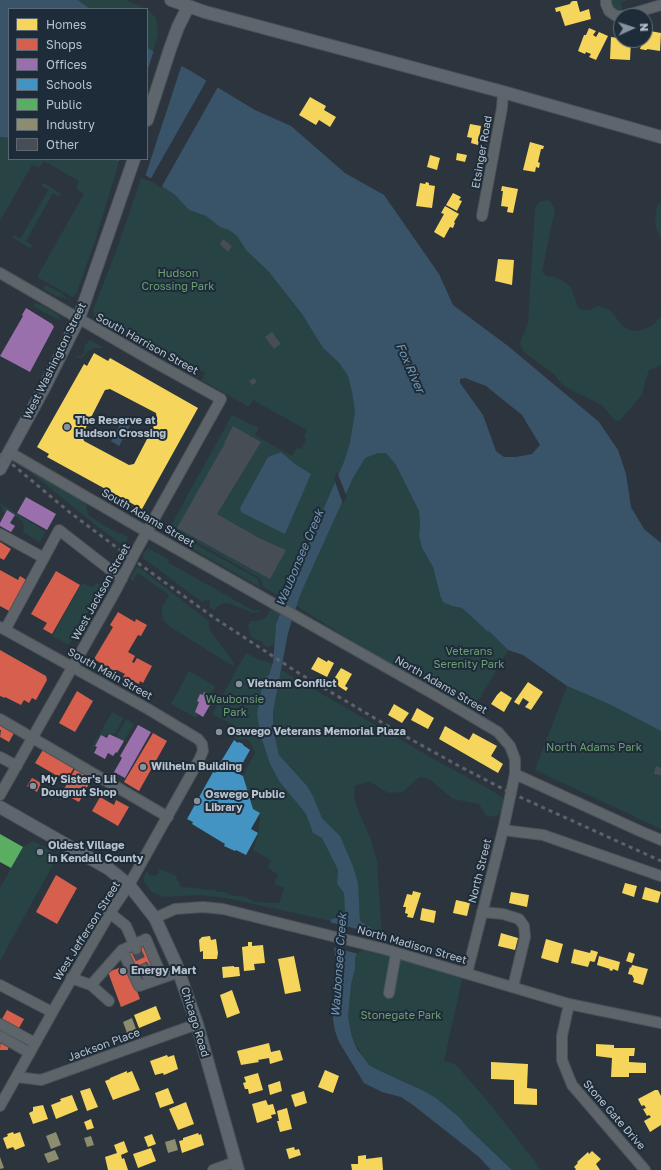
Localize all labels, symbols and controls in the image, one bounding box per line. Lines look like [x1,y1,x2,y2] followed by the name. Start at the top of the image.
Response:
[8,8,148,160] legend
[613,8,653,48] north arrow
[46,17,86,32] text: Homes
[638,23,651,32] text: N
[46,37,82,52] text: Shops
[46,57,87,72] text: Offices
[46,77,92,92] text: Schools
[46,97,82,112] text: Public
[469,115,495,189] street label: Etsinger Road
[46,117,95,132] text: Industry
[46,137,79,152] text: Other
[142,267,214,293] park label: Hudson Crossing Park
[21,301,89,421] street label: West Washington Street
[94,310,200,378] street label: South Harrison Street
[393,341,427,395] water label: Fox River
[75,414,166,440] place label: The Reserve at Hudson Crossing
[62,422,72,432] marker: The Reserve at Hudson Crossing
[99,486,197,550] street label: South Adams Street
[273,507,327,609] water label: Waubonsee Creek
[69,541,133,643] street label: West Jackson Street
[65,645,155,703] street label: South Main Street
[433,645,505,671] park label: Veterans Serenity Park
[392,653,490,717] street label: North Adams Street
[247,677,337,691] place label: Vietnam Conflict
[234,679,244,689] marker: Vietnam Conflict
[206,693,264,719] park label: Waubonsie Park
[227,725,406,739] place label: Oswego Veterans Memorial Plaza
[214,727,224,737] marker: Oswego Veterans Memorial Plaza
[546,741,642,755] park label: North Adams Park
[151,760,242,774] place label: Wilhelm Building
[138,762,148,772] marker: Wilhelm Building
[41,773,117,799] place label: My Sister's Lil Dougnut Shop
[28,781,38,791] marker: My Sister's Lil Dougnut Shop
[205,788,285,814] place label: Oswego Public Library
[192,796,202,806] marker: Oswego Public Library
[466,837,494,905] street label: North Street
[48,839,143,865] place label: Oldest Village in Kendall County
[35,847,45,857] marker: Oldest Village in Kendall County
[51,879,123,983] street label: West Jefferson Street
[328,913,350,1017] water label: Waubonsee Creek
[356,923,468,967] street label: North Madison Street
[131,964,196,978] place label: Energy Mart
[118,966,128,976] marker: Energy Mart
[178,985,212,1059] street label: Chicago Road
[360,1009,442,1023] park label: Stonegate Park
[66,1026,142,1064] street label: Jackson Place
[580,1077,648,1153] street label: Stone Gate Drive

